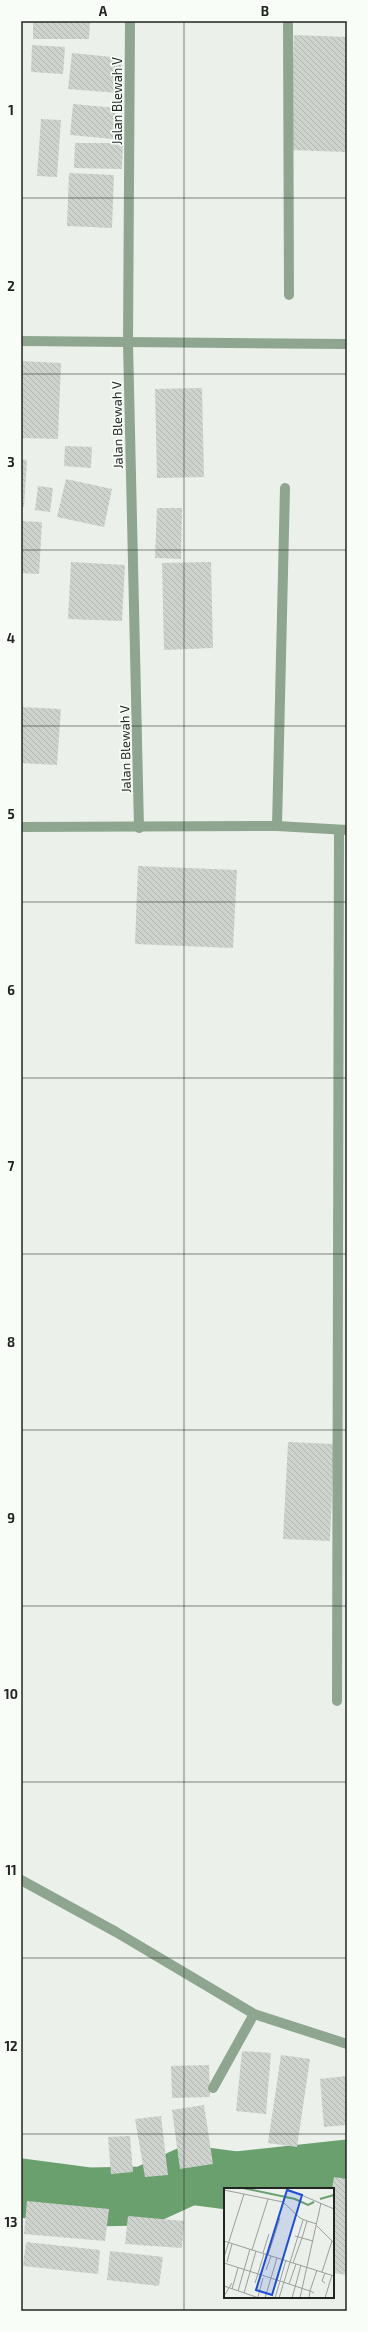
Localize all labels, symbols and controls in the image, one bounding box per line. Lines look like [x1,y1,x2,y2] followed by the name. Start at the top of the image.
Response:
[99,3,108,19] text: A
[261,3,269,19] text: B
[109,57,125,145] street label: Jalan Blewah V
[8,102,14,118] text: 1
[7,278,15,294] text: 2
[108,381,126,469] street label: Jalan Blewah V
[7,454,15,470] text: 3
[7,630,15,646] text: 4
[116,705,134,793] street label: Jalan Blewah V
[7,806,15,822] text: 5
[7,982,15,998] text: 6
[8,1158,15,1174] text: 7
[7,1334,15,1350] text: 8
[7,1510,15,1526] text: 9
[4,1686,18,1702] text: 10
[5,1862,17,1878] text: 11
[4,2038,18,2054] text: 12
[224,2188,334,2298] inset map
[5,2214,18,2230] text: 13

